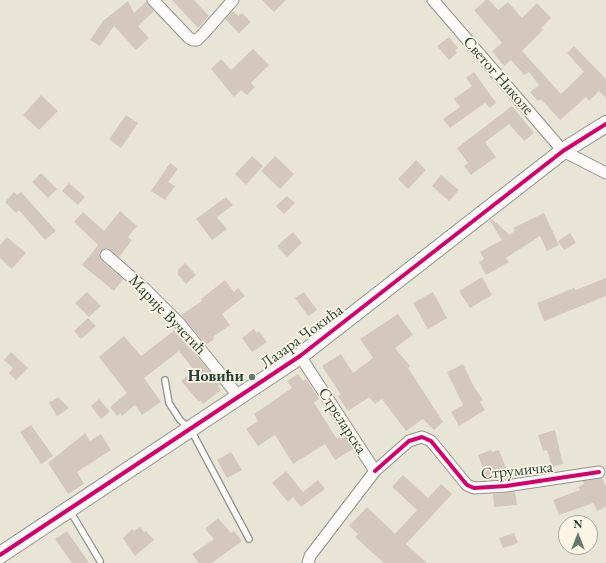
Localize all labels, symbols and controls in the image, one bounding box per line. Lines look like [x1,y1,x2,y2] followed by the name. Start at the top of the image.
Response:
[459,33,537,119] street label: Светог Николе
[124,271,210,359] street label: Марије Вучетић
[257,301,347,373] street label: Лазара Чокића
[188,367,244,387] place label: Новићи
[247,372,257,382] marker: Новићи
[314,384,370,458] street label: Стреларска
[480,458,554,484] street label: Струмичка
[558,515,598,555] north arrow
[574,517,582,531] text: N

